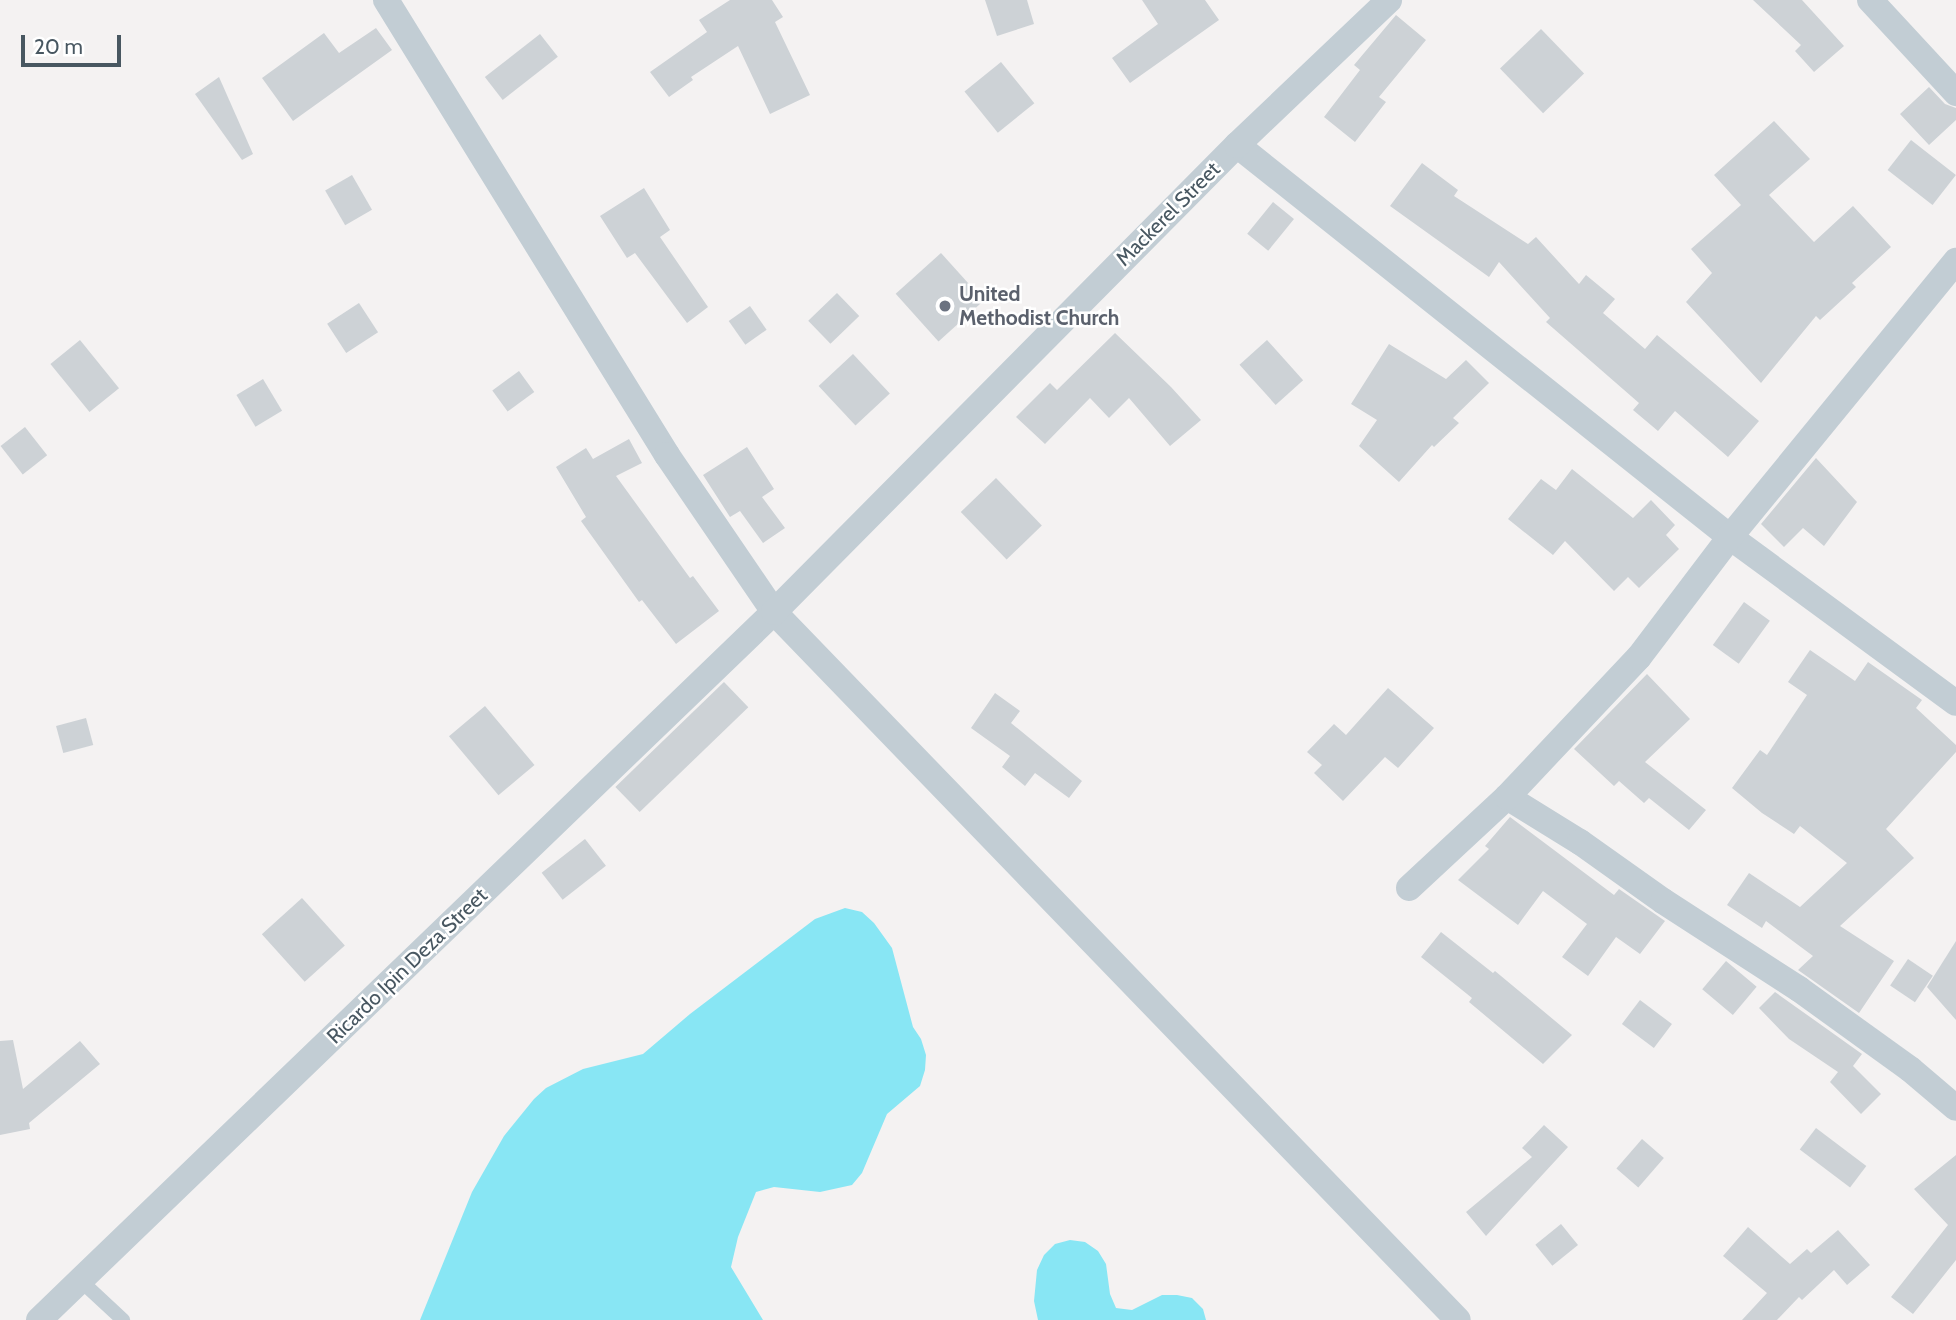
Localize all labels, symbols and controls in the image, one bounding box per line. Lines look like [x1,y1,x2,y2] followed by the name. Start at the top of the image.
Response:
[24,21,124,65] scale bar
[34,34,83,59] text: 20 m
[1111,157,1225,271] street label: Mackerel Street
[959,281,1119,331] place label: United Methodist Church
[937,298,953,314] marker: United Methodist Church
[322,883,492,1049] street label: Ricardo Ipin Deza Street

